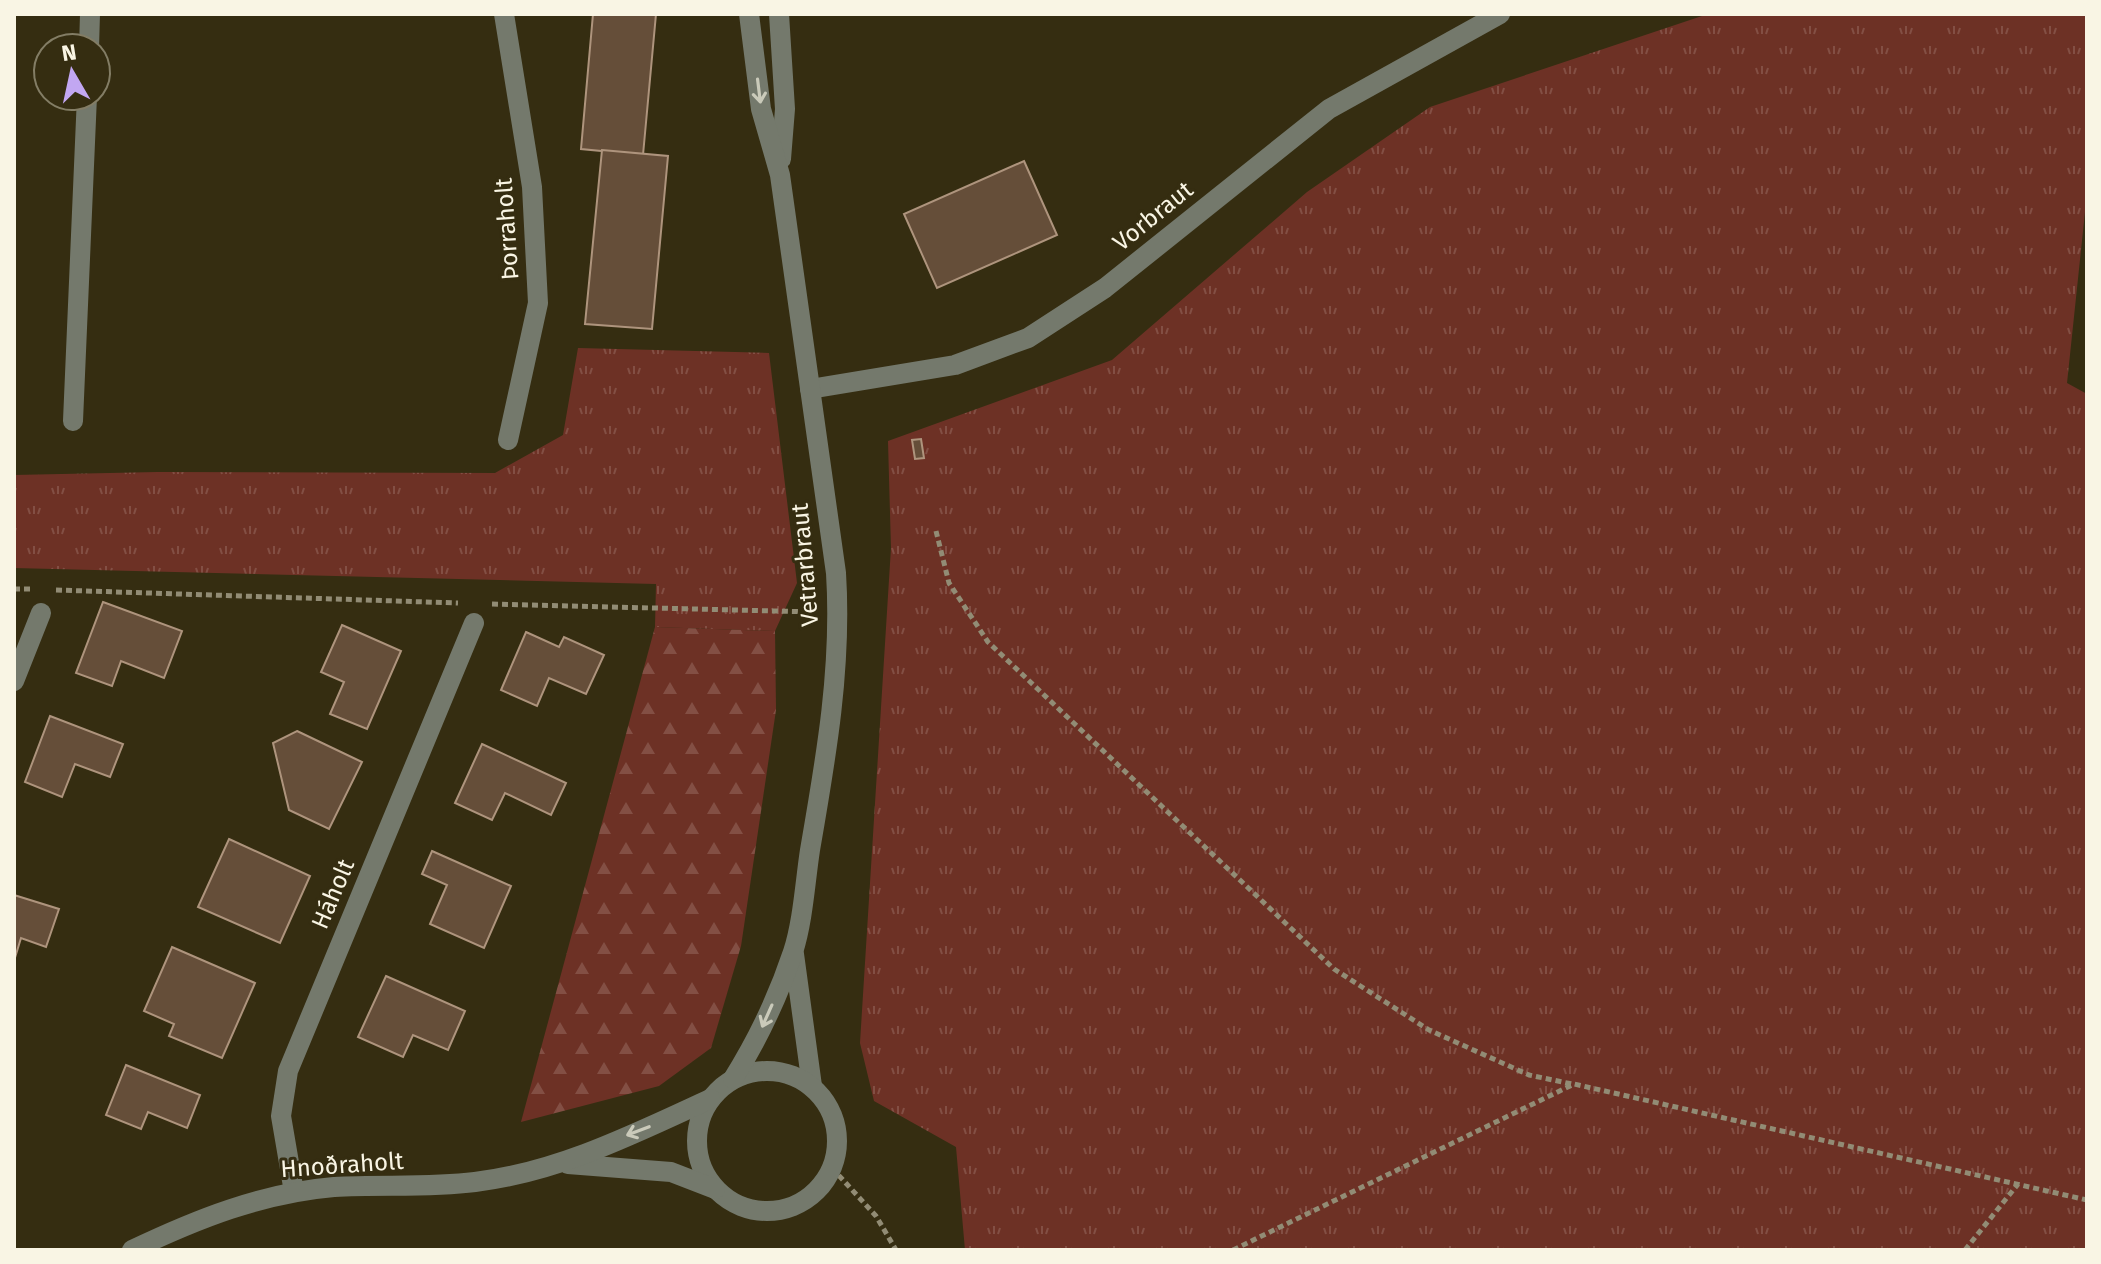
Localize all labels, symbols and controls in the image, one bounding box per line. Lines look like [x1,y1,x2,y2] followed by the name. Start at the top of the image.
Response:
[32,32,112,112] north arrow
[60,38,78,67] text: N
[752,78,767,104] one-way arrow
[1108,175,1199,257] street label: Vorbraut
[489,177,525,281] street label: Þorraholt
[786,502,824,628] street label: Vetrarbraut
[306,855,360,933] street label: Háholt
[759,1004,774,1028] one-way arrow
[626,1125,651,1139] one-way arrow
[280,1147,405,1183] street label: Hnoðraholt

